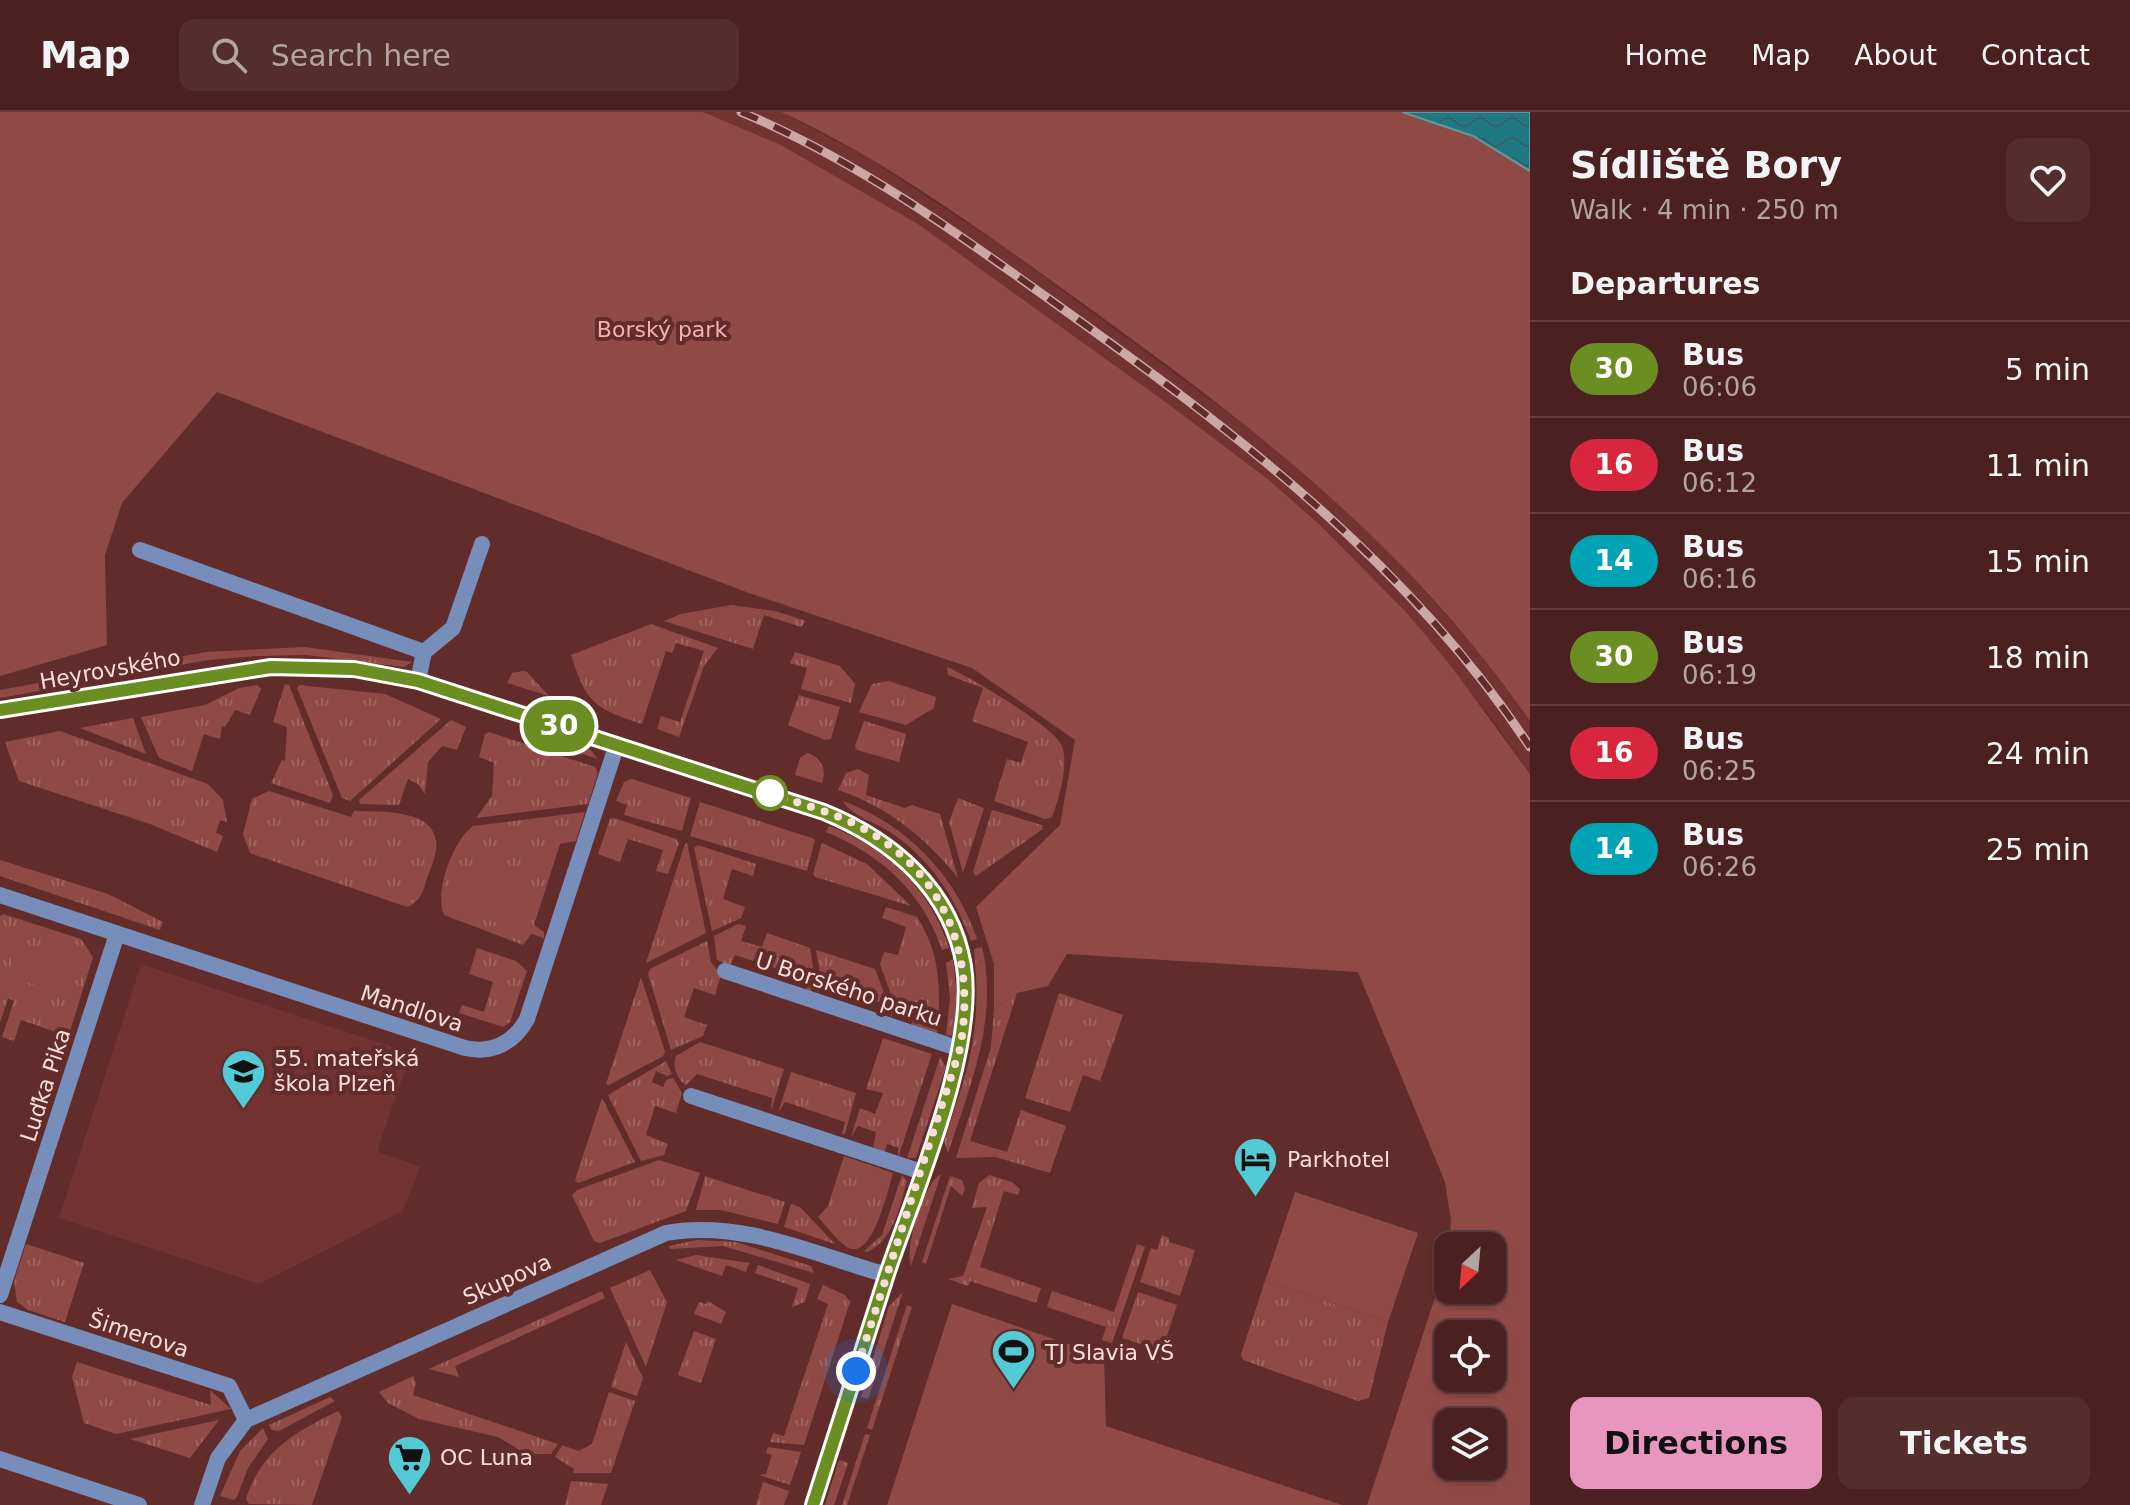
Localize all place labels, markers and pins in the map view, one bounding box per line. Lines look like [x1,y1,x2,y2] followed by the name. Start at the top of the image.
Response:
[753,776,787,810] unlabelled marker
[274,1046,419,1096] place label: 55. mateřská škola Plzeň
[219,1047,267,1110] school or university icon: 55. mateřská škola Plzeň
[1232,1135,1280,1198] hotel icon: Parkhotel
[1287,1147,1390,1172] place label: Parkhotel
[990,1328,1038,1391] sports icon: TJ Slavia VŠ
[1044,1340,1174,1365] place label: TJ Slavia VŠ
[385,1433,433,1496] supermarket icon: OC Luna
[440,1445,533,1470] place label: OC Luna

